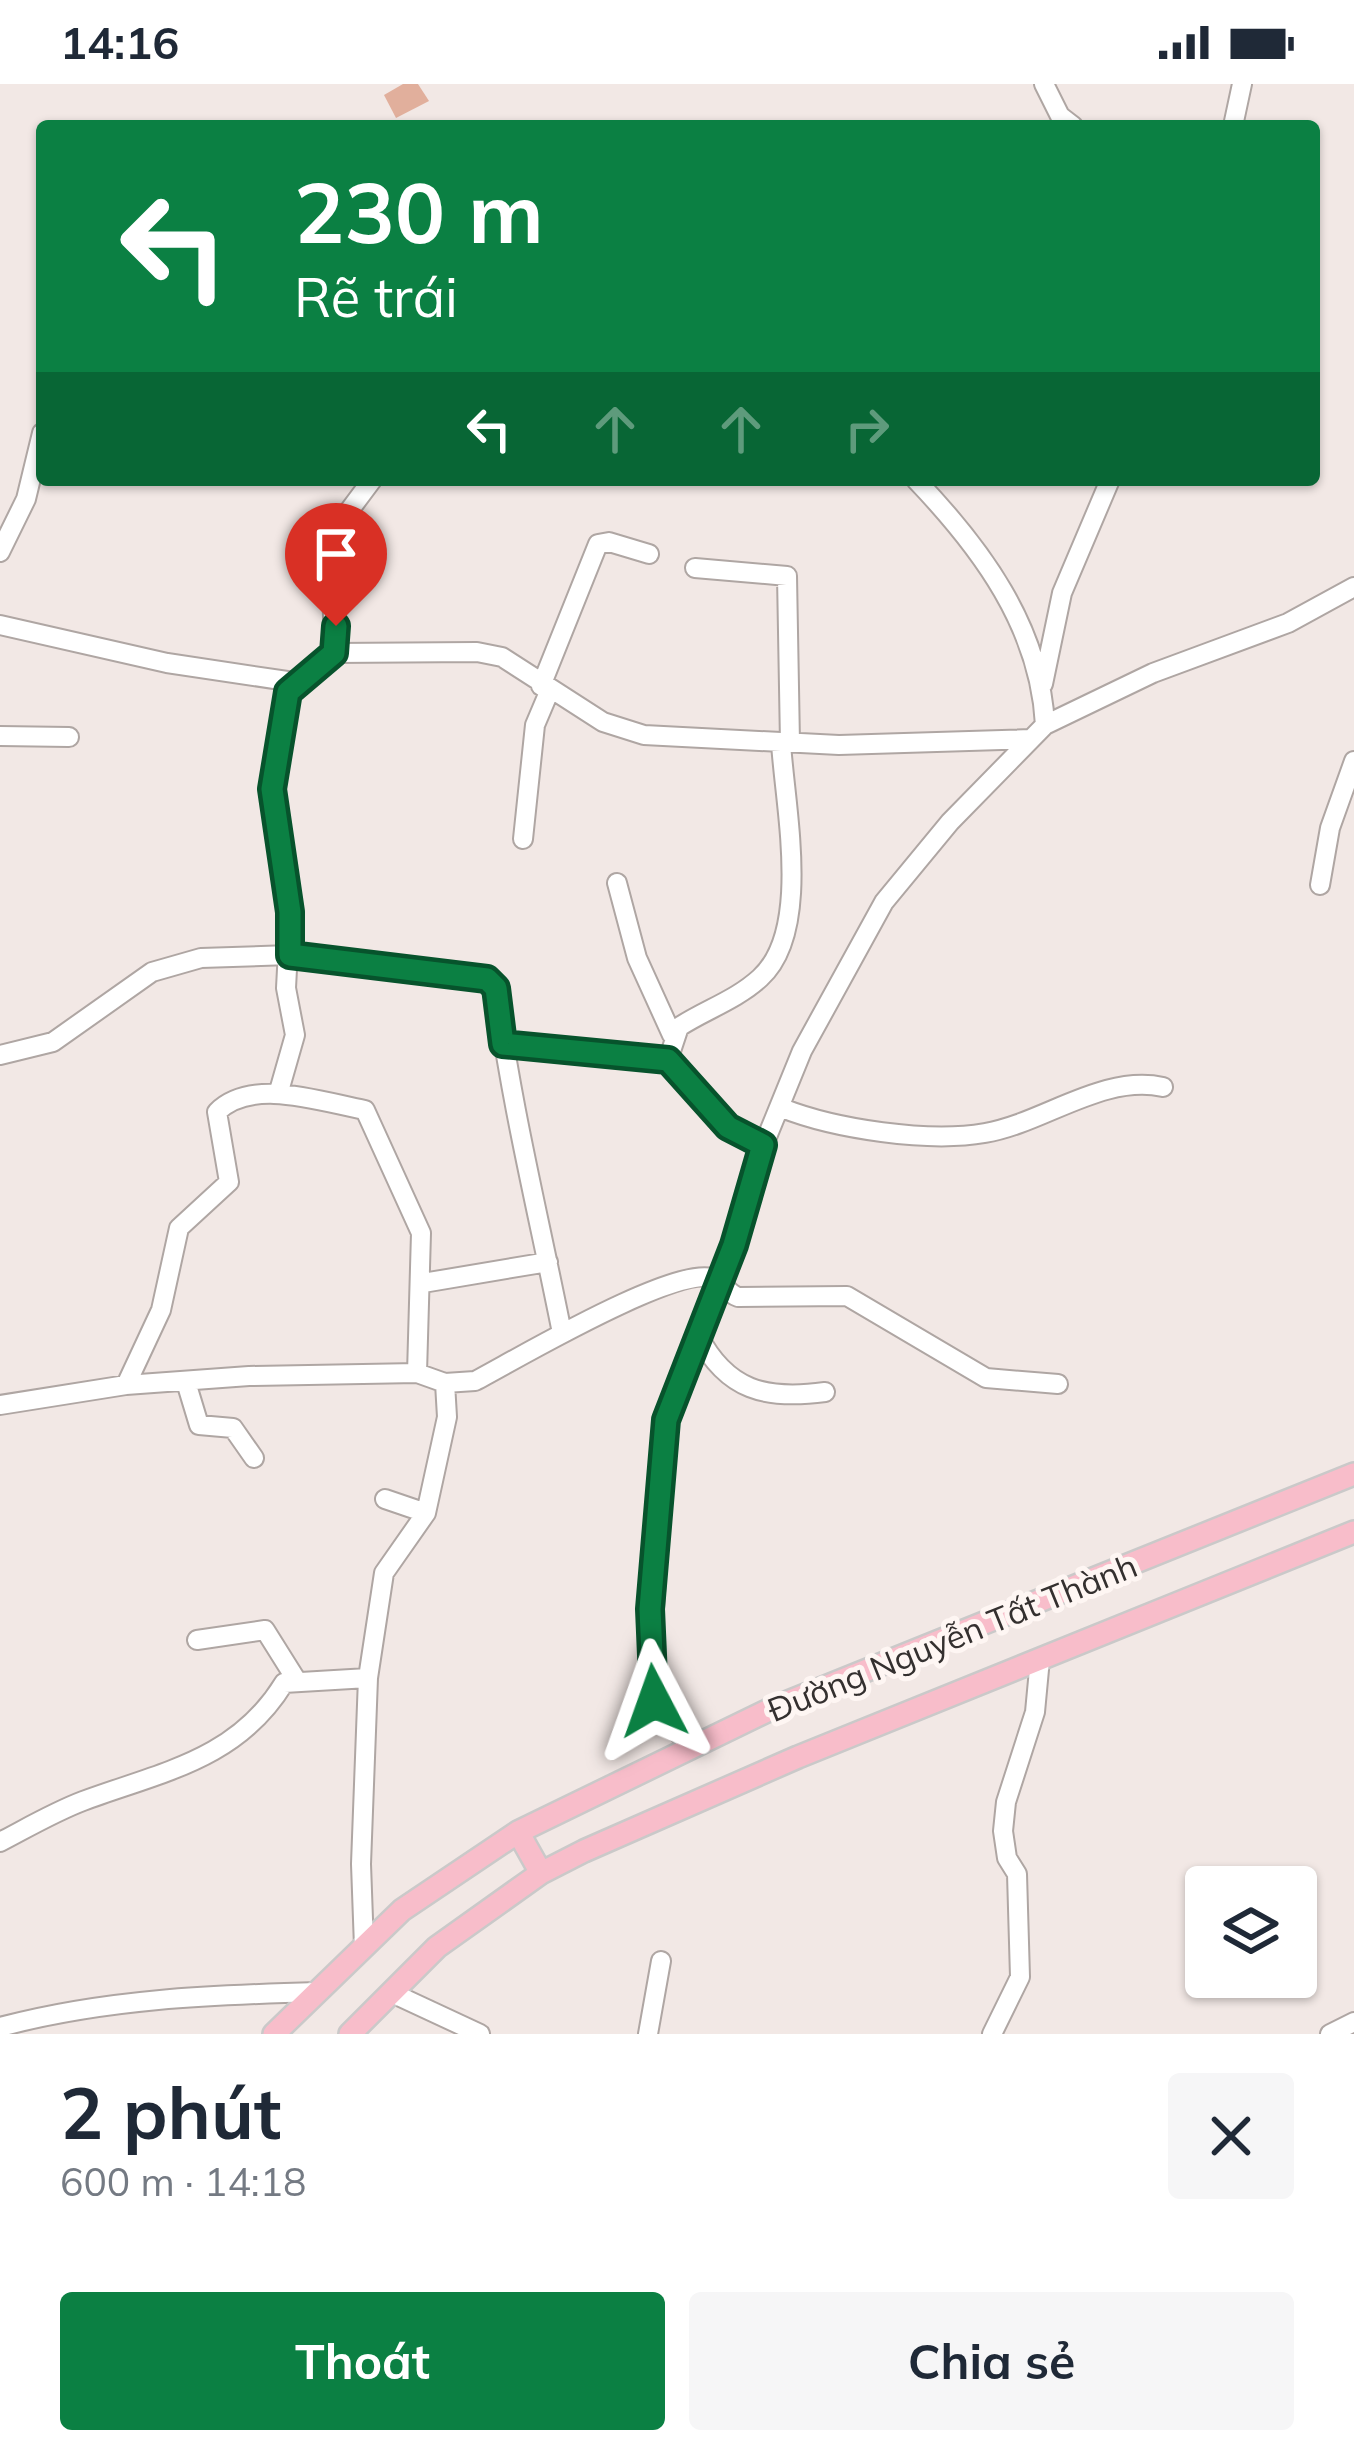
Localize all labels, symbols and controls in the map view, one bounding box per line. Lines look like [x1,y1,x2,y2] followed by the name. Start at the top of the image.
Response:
[60,14,179,70] text: 14:16
[294,159,544,264] text: 230 m
[96,168,252,324] icon: left
[294,263,458,331] text: Rẽ trái
[456,396,522,462] icon: left
[582,396,648,462] icon: ahead
[708,396,774,462] icon: ahead
[834,396,900,462] icon: right
[285,503,387,626] pin
[303,521,369,587] icon: arrive
[761,1544,1143,1730] street label: Đường Nguyễn Tất Thành
[591,1638,717,1764] position arrow
[1185,1866,1317,1998] map controls
[1185,1866,1317,1998] button: layers
[60,2067,281,2157] text: 2 phút
[1168,2073,1294,2199] button: close
[60,2157,306,2206] text: 600 m · 14:18
[60,2292,665,2430] button: Thoát
[689,2292,1294,2430] button: Chia sẻ

